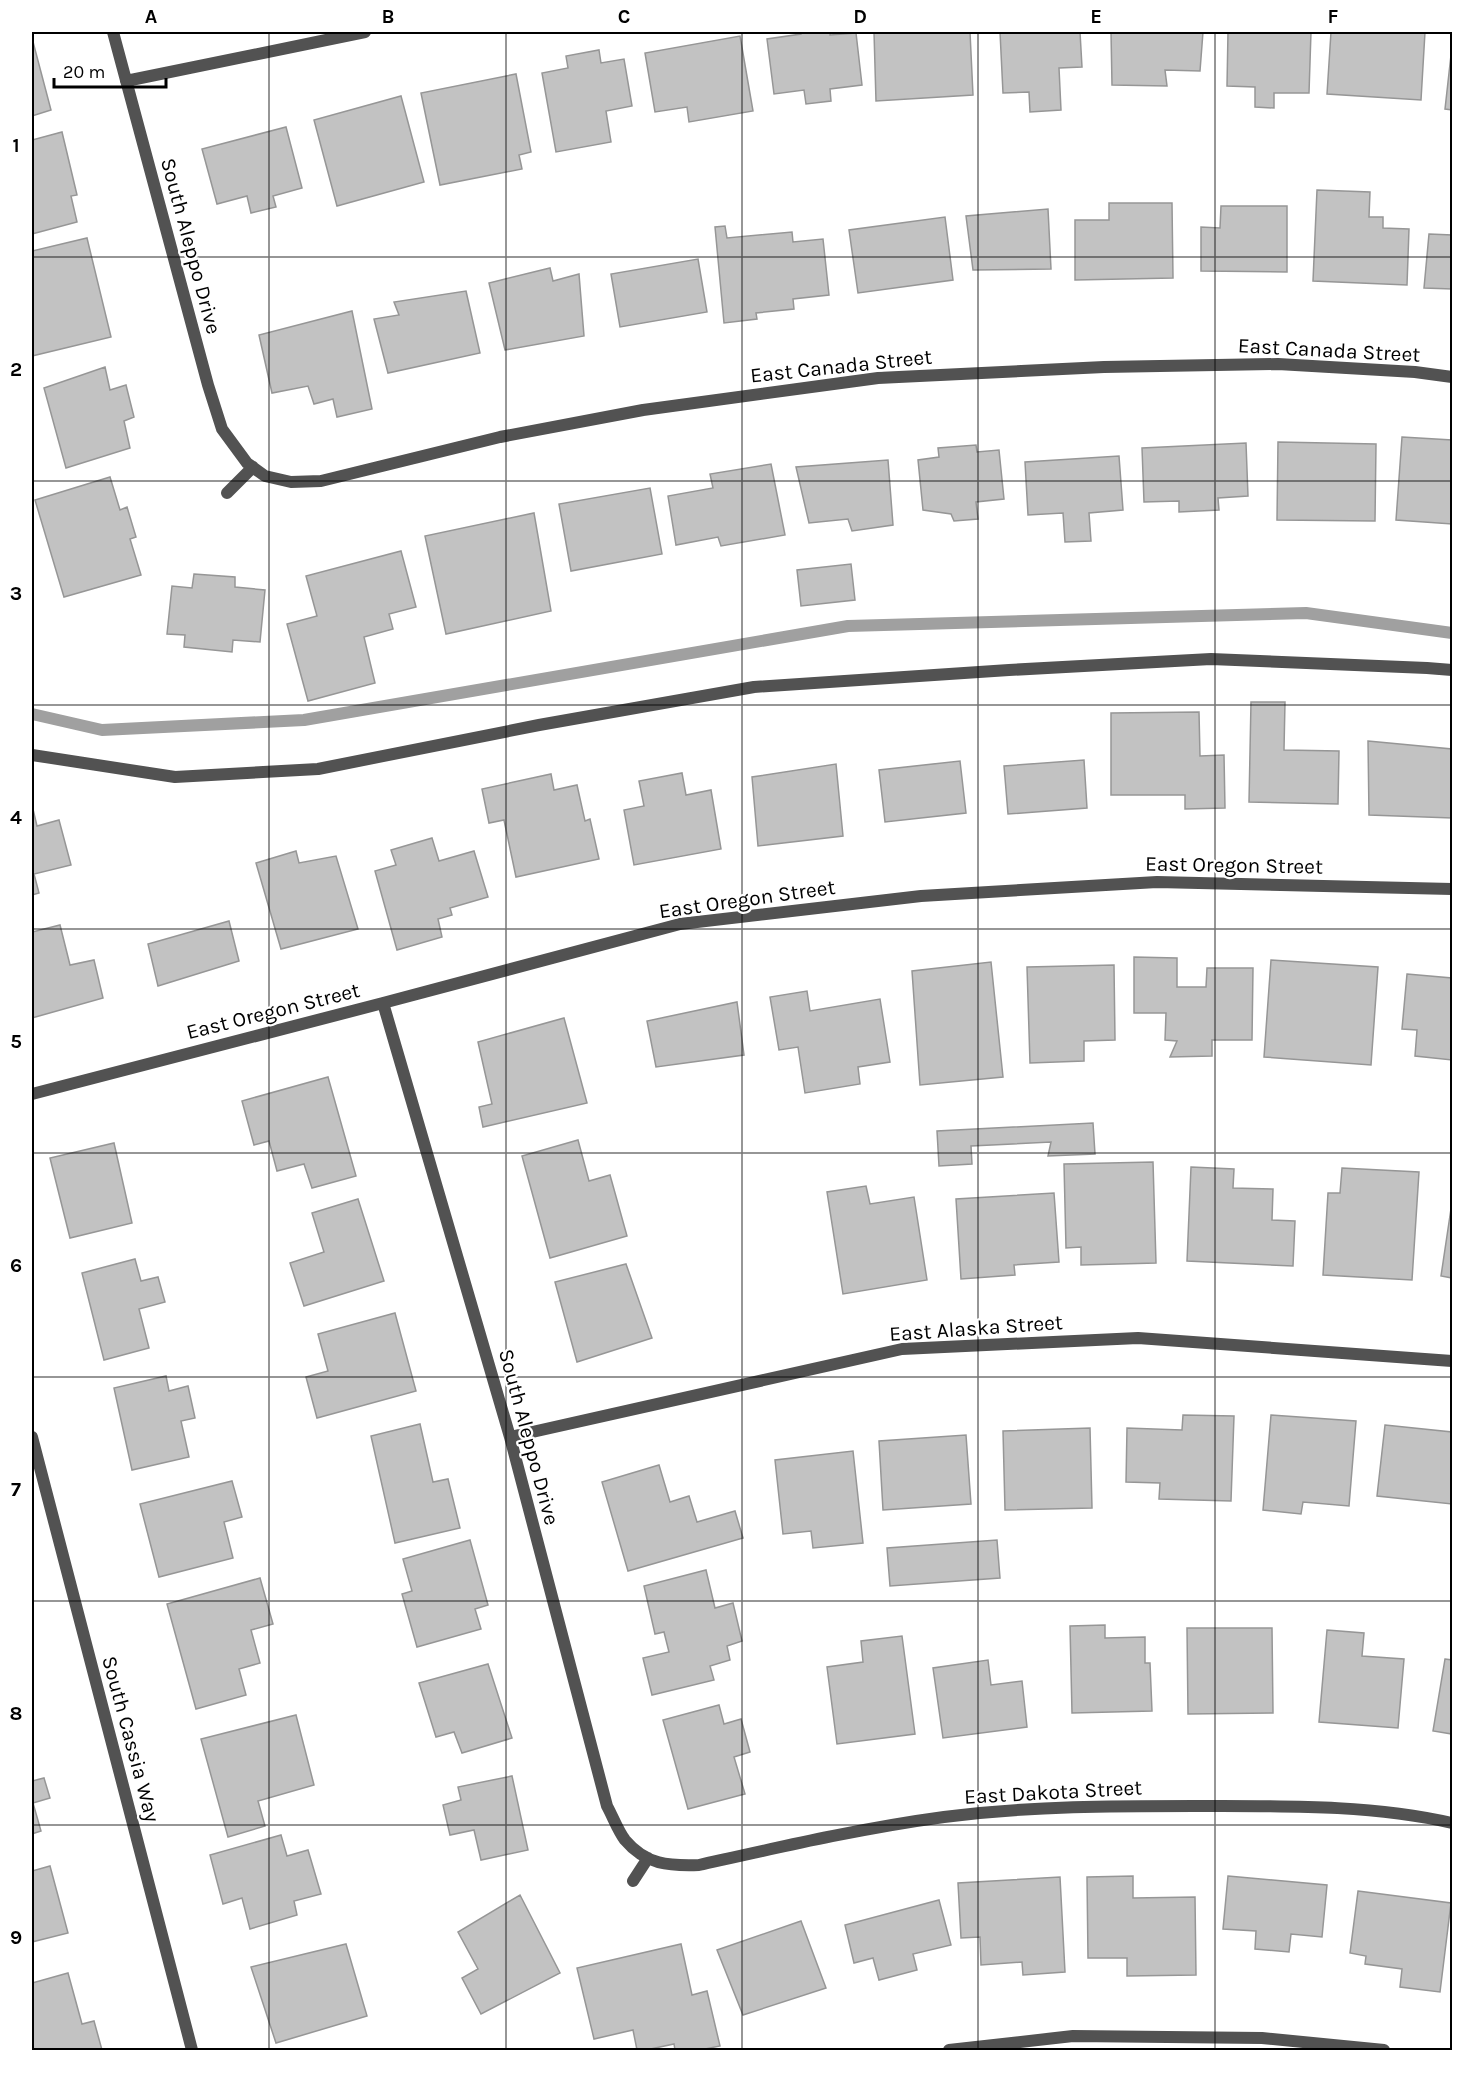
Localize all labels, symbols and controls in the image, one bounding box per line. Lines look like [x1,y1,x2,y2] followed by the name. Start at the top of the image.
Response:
[145,5,158,28] text: A
[382,5,394,28] text: B
[618,5,630,28] text: C
[853,5,867,28] text: D
[1090,5,1102,28] text: E
[1328,5,1339,28] text: F
[54,51,166,89] scale bar
[63,61,105,83] text: 20 m
[12,134,20,157] text: 1
[156,155,226,337] street label: South Aleppo Drive
[1237,333,1421,367] street label: East Canada Street
[749,345,933,387] street label: East Canada Street
[10,358,22,381] text: 2
[10,582,22,605] text: 3
[10,806,22,829] text: 4
[1145,851,1323,879] street label: East Oregon Street
[657,875,837,923] street label: East Oregon Street
[184,978,362,1044] street label: East Oregon Street
[10,1030,22,1053] text: 5
[10,1254,22,1277] text: 6
[888,1310,1064,1346] street label: East Alaska Street
[494,1346,564,1528] street label: South Aleppo Drive
[11,1478,21,1501] text: 7
[97,1653,165,1825] street label: South Cassia Way
[10,1702,22,1725] text: 8
[963,1775,1143,1809] street label: East Dakota Street
[10,1926,22,1949] text: 9

